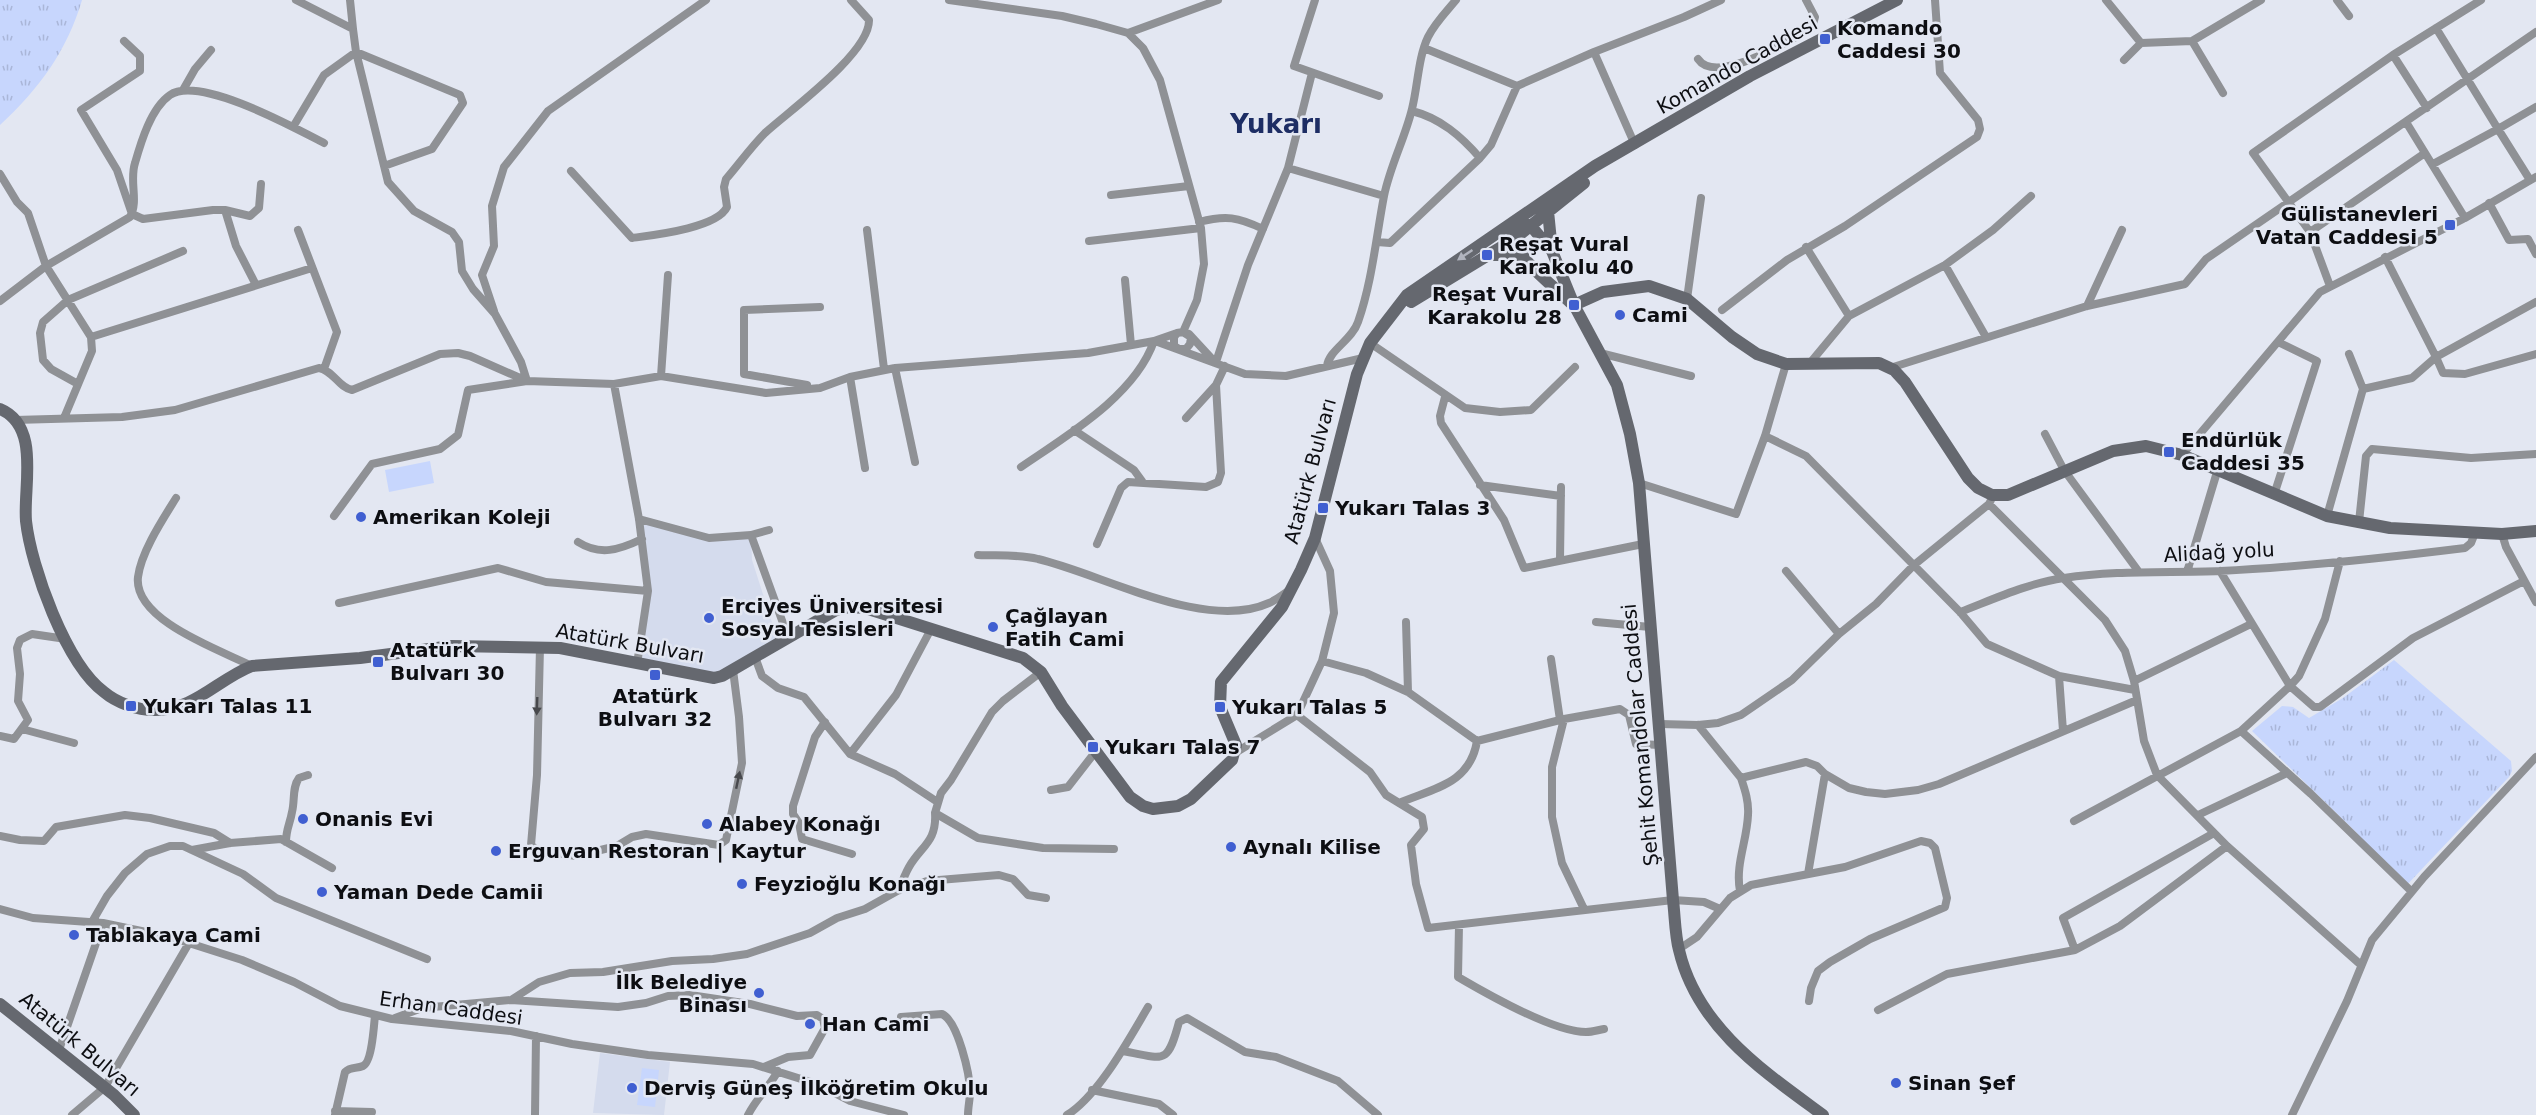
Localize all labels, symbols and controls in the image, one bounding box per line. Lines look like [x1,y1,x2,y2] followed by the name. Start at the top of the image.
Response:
[1652,11,1822,119] street label: Komando Caddesi
[1837,16,1961,63] place label: Komando Caddesi 30
[1818,32,1832,46] marker: Komando Caddesi 30
[1229,109,1322,139] district label: Yukarı
[2256,202,2438,249] place label: Gülistanevleri Vatan Caddesi 5
[2443,218,2457,232] marker: Gülistanevleri Vatan Caddesi 5
[1499,232,1634,279] place label: Reşat Vural Karakolu 40
[1480,248,1494,262] marker: Reşat Vural Karakolu 40
[1457,249,1473,260] one-way arrow
[1427,282,1562,329] place label: Reşat Vural Karakolu 28
[1567,298,1581,312] marker: Reşat Vural Karakolu 28
[1632,303,1688,327] place label: Cami
[1613,308,1627,322] marker: Cami
[1279,395,1341,547] street label: Atatürk Bulvarı
[2181,428,2305,475] place label: Endürlük Caddesi 35
[2162,445,2176,459] marker: Endürlük Caddesi 35
[1334,496,1490,520] place label: Yukarı Talas 3
[1316,501,1330,515] marker: Yukarı Talas 3
[373,505,551,529] place label: Amerikan Koleji
[354,510,368,524] marker: Amerikan Koleji
[2163,537,2275,567] street label: Alidağ yolu
[721,594,943,641] place label: Erciyes Üniversitesi Sosyal Tesisleri
[1617,603,1663,867] street label: Şehit Komandolar Caddesi
[1005,604,1124,651] place label: Çağlayan Fatih Cami
[702,611,716,625] marker: Erciyes Üniversitesi Sosyal Tesisleri
[554,618,706,668] street label: Atatürk Bulvarı
[986,620,1000,634] marker: Çağlayan Fatih Cami
[390,638,504,685] place label: Atatürk Bulvarı 30
[371,655,385,669] marker: Atatürk Bulvarı 30
[648,668,662,682] marker: Atatürk Bulvarı 32
[598,684,712,731] place label: Atatürk Bulvarı 32
[142,694,312,718] place label: Yukarı Talas 11
[1231,695,1387,719] place label: Yukarı Talas 5
[533,696,542,715] one-way arrow
[124,699,138,713] marker: Yukarı Talas 11
[1213,700,1227,714] marker: Yukarı Talas 5
[1104,735,1260,759] place label: Yukarı Talas 7
[1086,740,1100,754] marker: Yukarı Talas 7
[734,771,744,790] one-way arrow
[315,807,433,831] place label: Onanis Evi
[296,812,310,826] marker: Onanis Evi
[719,812,881,836] place label: Alabey Konağı
[700,817,714,831] marker: Alabey Konağı
[1243,835,1381,859] place label: Aynalı Kilise
[508,839,806,863] place label: Erguvan Restoran | Kaytur
[1224,840,1238,854] marker: Aynalı Kilise
[489,844,503,858] marker: Erguvan Restoran | Kaytur
[754,872,946,896] place label: Feyzioğlu Konağı
[735,877,749,891] marker: Feyzioğlu Konağı
[333,880,543,904] place label: Yaman Dede Camii
[315,885,329,899] marker: Yaman Dede Camii
[86,923,261,947] place label: Tablakaya Cami
[67,928,81,942] marker: Tablakaya Cami
[615,970,747,1017] place label: İlk Belediye Binası
[378,986,524,1030] street label: Erhan Caddesi
[752,986,766,1000] marker: İlk Belediye Binası
[15,987,145,1101] street label: Atatürk Bulvarı
[822,1012,929,1036] place label: Han Cami
[803,1017,817,1031] marker: Han Cami
[1908,1071,2015,1095] place label: Sinan Şef
[644,1076,989,1100] place label: Derviş Güneş İlköğretim Okulu
[1889,1076,1903,1090] marker: Sinan Şef
[625,1081,639,1095] marker: Derviş Güneş İlköğretim Okulu

